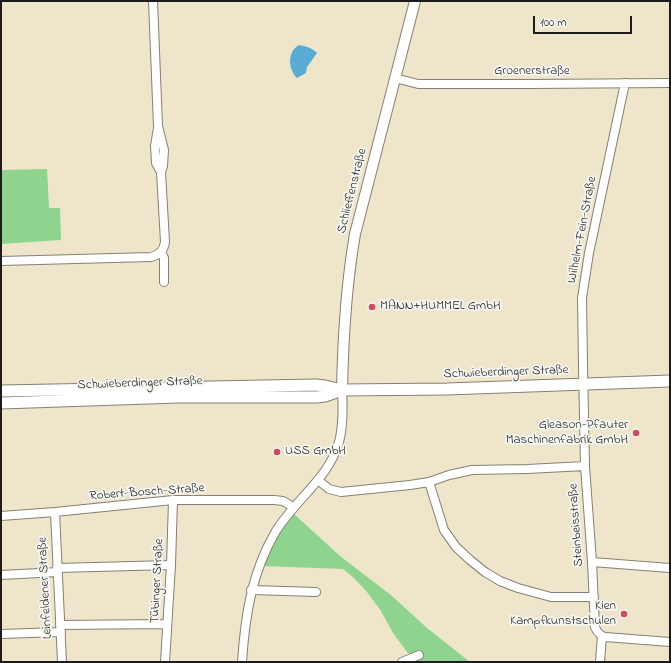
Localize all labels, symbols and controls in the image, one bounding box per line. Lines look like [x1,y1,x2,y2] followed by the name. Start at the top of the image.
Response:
[535,8,634,34] scale bar
[540,14,567,32] text: 100 m
[494,64,570,80] street label: Groenerstraße
[335,147,371,235] street label: Schlieffenstraße
[565,175,601,285] street label: Wilhelm-Fein-Straße
[380,299,501,315] place label: MANN+HUMMEL GmbH
[367,302,377,312] marker: MANN+HUMMEL GmbH
[443,363,569,383] street label: Schwieberdinger Straße
[77,374,203,394] street label: Schwieberdinger Straße
[506,418,628,449] place label: Gleason-Pfauter Maschinenfabrik GmbH
[631,428,641,438] marker: Gleason-Pfauter Maschinenfabrik GmbH
[285,444,346,460] place label: USS GmbH
[272,447,282,457] marker: USS GmbH
[89,481,205,505] street label: Robert-Bosch-Straße
[566,483,588,567] street label: Steinbeisstraße
[36,536,56,640] street label: Leinfeldener Straße
[148,538,168,624] street label: Tübinger Straße
[510,599,616,630] place label: Kien Kampfkunstschulen
[619,609,629,619] marker: Kien Kampfkunstschulen

